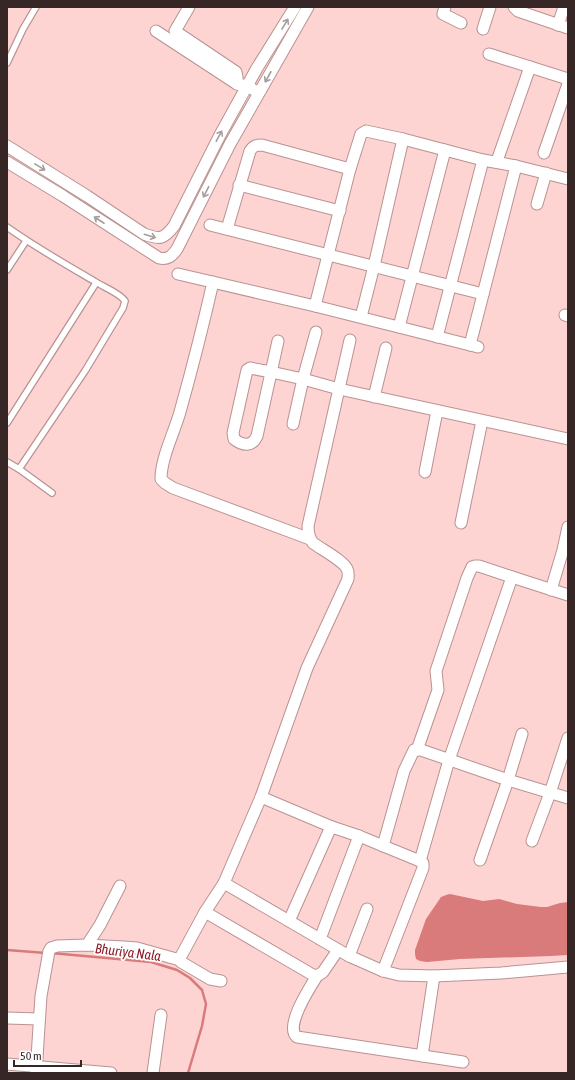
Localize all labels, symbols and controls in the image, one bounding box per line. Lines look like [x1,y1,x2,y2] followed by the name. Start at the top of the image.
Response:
[281,18,289,30] one-way arrow
[264,71,272,83] one-way arrow
[216,130,224,142] one-way arrow
[34,163,45,171] one-way arrow
[202,185,209,197] one-way arrow
[93,215,105,223] one-way arrow
[144,233,157,240] one-way arrow
[94,940,162,964] water label: Bhuriya Nala
[14,1042,81,1068] scale bar
[20,1049,42,1063] text: 50 m

